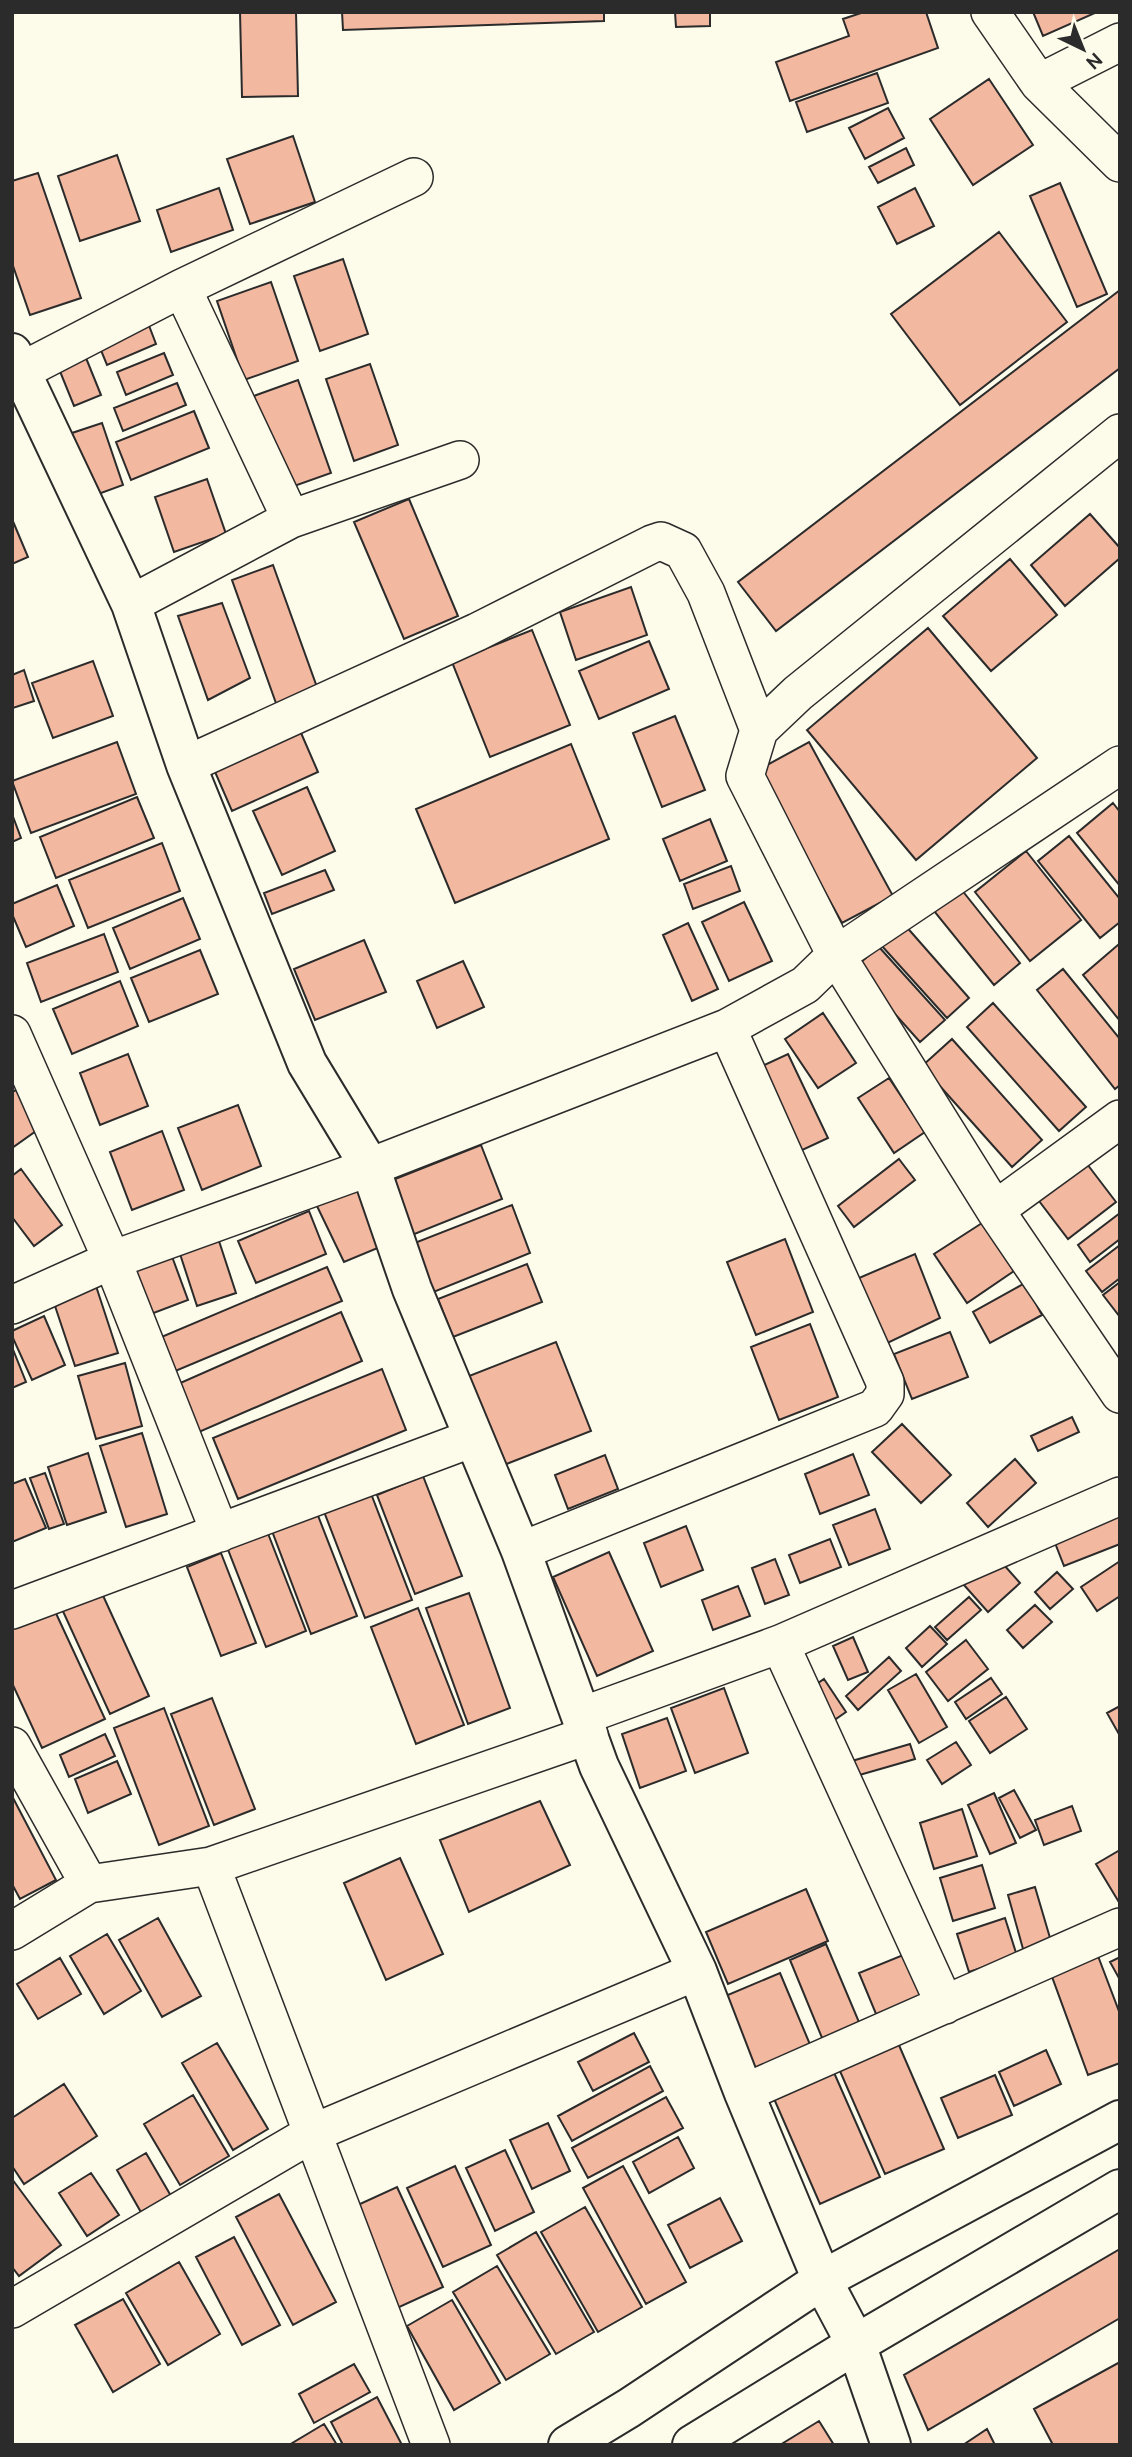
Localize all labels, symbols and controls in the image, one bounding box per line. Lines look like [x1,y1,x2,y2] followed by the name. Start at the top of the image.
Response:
[1048,14,1118,84] north arrow
[1082,49,1107,74] text: N

